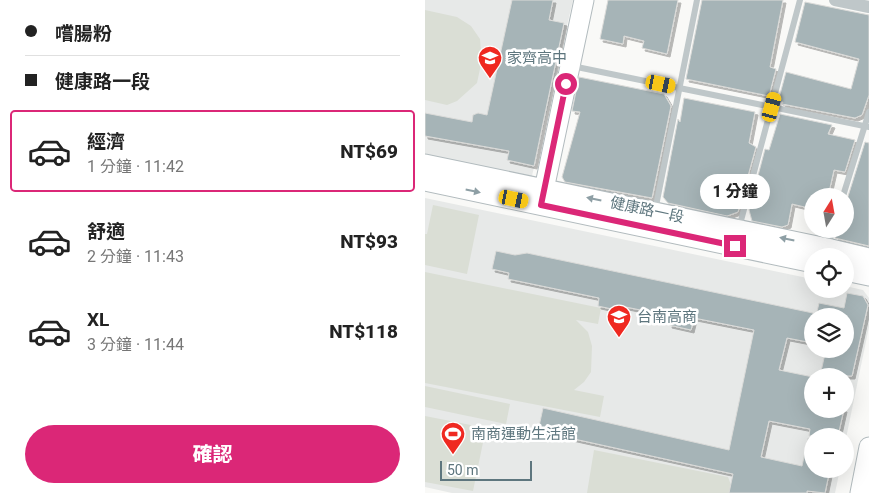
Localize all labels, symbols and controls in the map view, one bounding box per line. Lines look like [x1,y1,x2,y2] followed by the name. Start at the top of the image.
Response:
[55,22,112,45] text: 嚐腸粉
[477,45,503,79] school or university icon: 家齊高中
[507,49,567,67] place label: 家齊高中
[55,70,150,93] text: 健康路一段
[555,73,577,95] route start
[644,74,677,94] car
[760,91,783,123] car
[27,129,72,174] icon: car
[87,130,125,153] text: 經濟
[340,140,398,163] text: NT$69
[87,157,184,176] text: 1 分鐘 · 11:42
[700,174,770,208] callout: 1 分鐘
[712,182,758,201] text: 1 分鐘
[465,187,480,195] one-way arrow
[804,188,854,238] north arrow
[804,188,854,478] map controls
[497,189,530,209] car
[608,193,686,227] street label: 健康路一段
[587,195,602,203] one-way arrow
[27,219,72,264] icon: car
[87,220,125,243] text: 舒適
[340,230,398,253] text: NT$93
[724,235,746,257] route end
[779,235,795,243] one-way arrow
[87,247,184,266] text: 2 分鐘 · 11:43
[804,248,854,298] button: locate
[606,304,632,338] school or university icon: 台南高商
[87,308,109,331] text: XL
[637,308,697,326] place label: 台南高商
[804,308,854,358] button: layers
[27,309,72,354] icon: car
[329,320,398,343] text: NT$118
[87,335,184,354] text: 3 分鐘 · 11:44
[804,368,854,418] button: +
[440,421,466,455] sports icon: 南商運動生活館
[25,425,400,483] button: 確認
[471,425,576,443] place label: 南商運動生活館
[804,428,854,478] button: −
[440,458,533,481] scale bar
[447,462,479,478] text: 50 m

